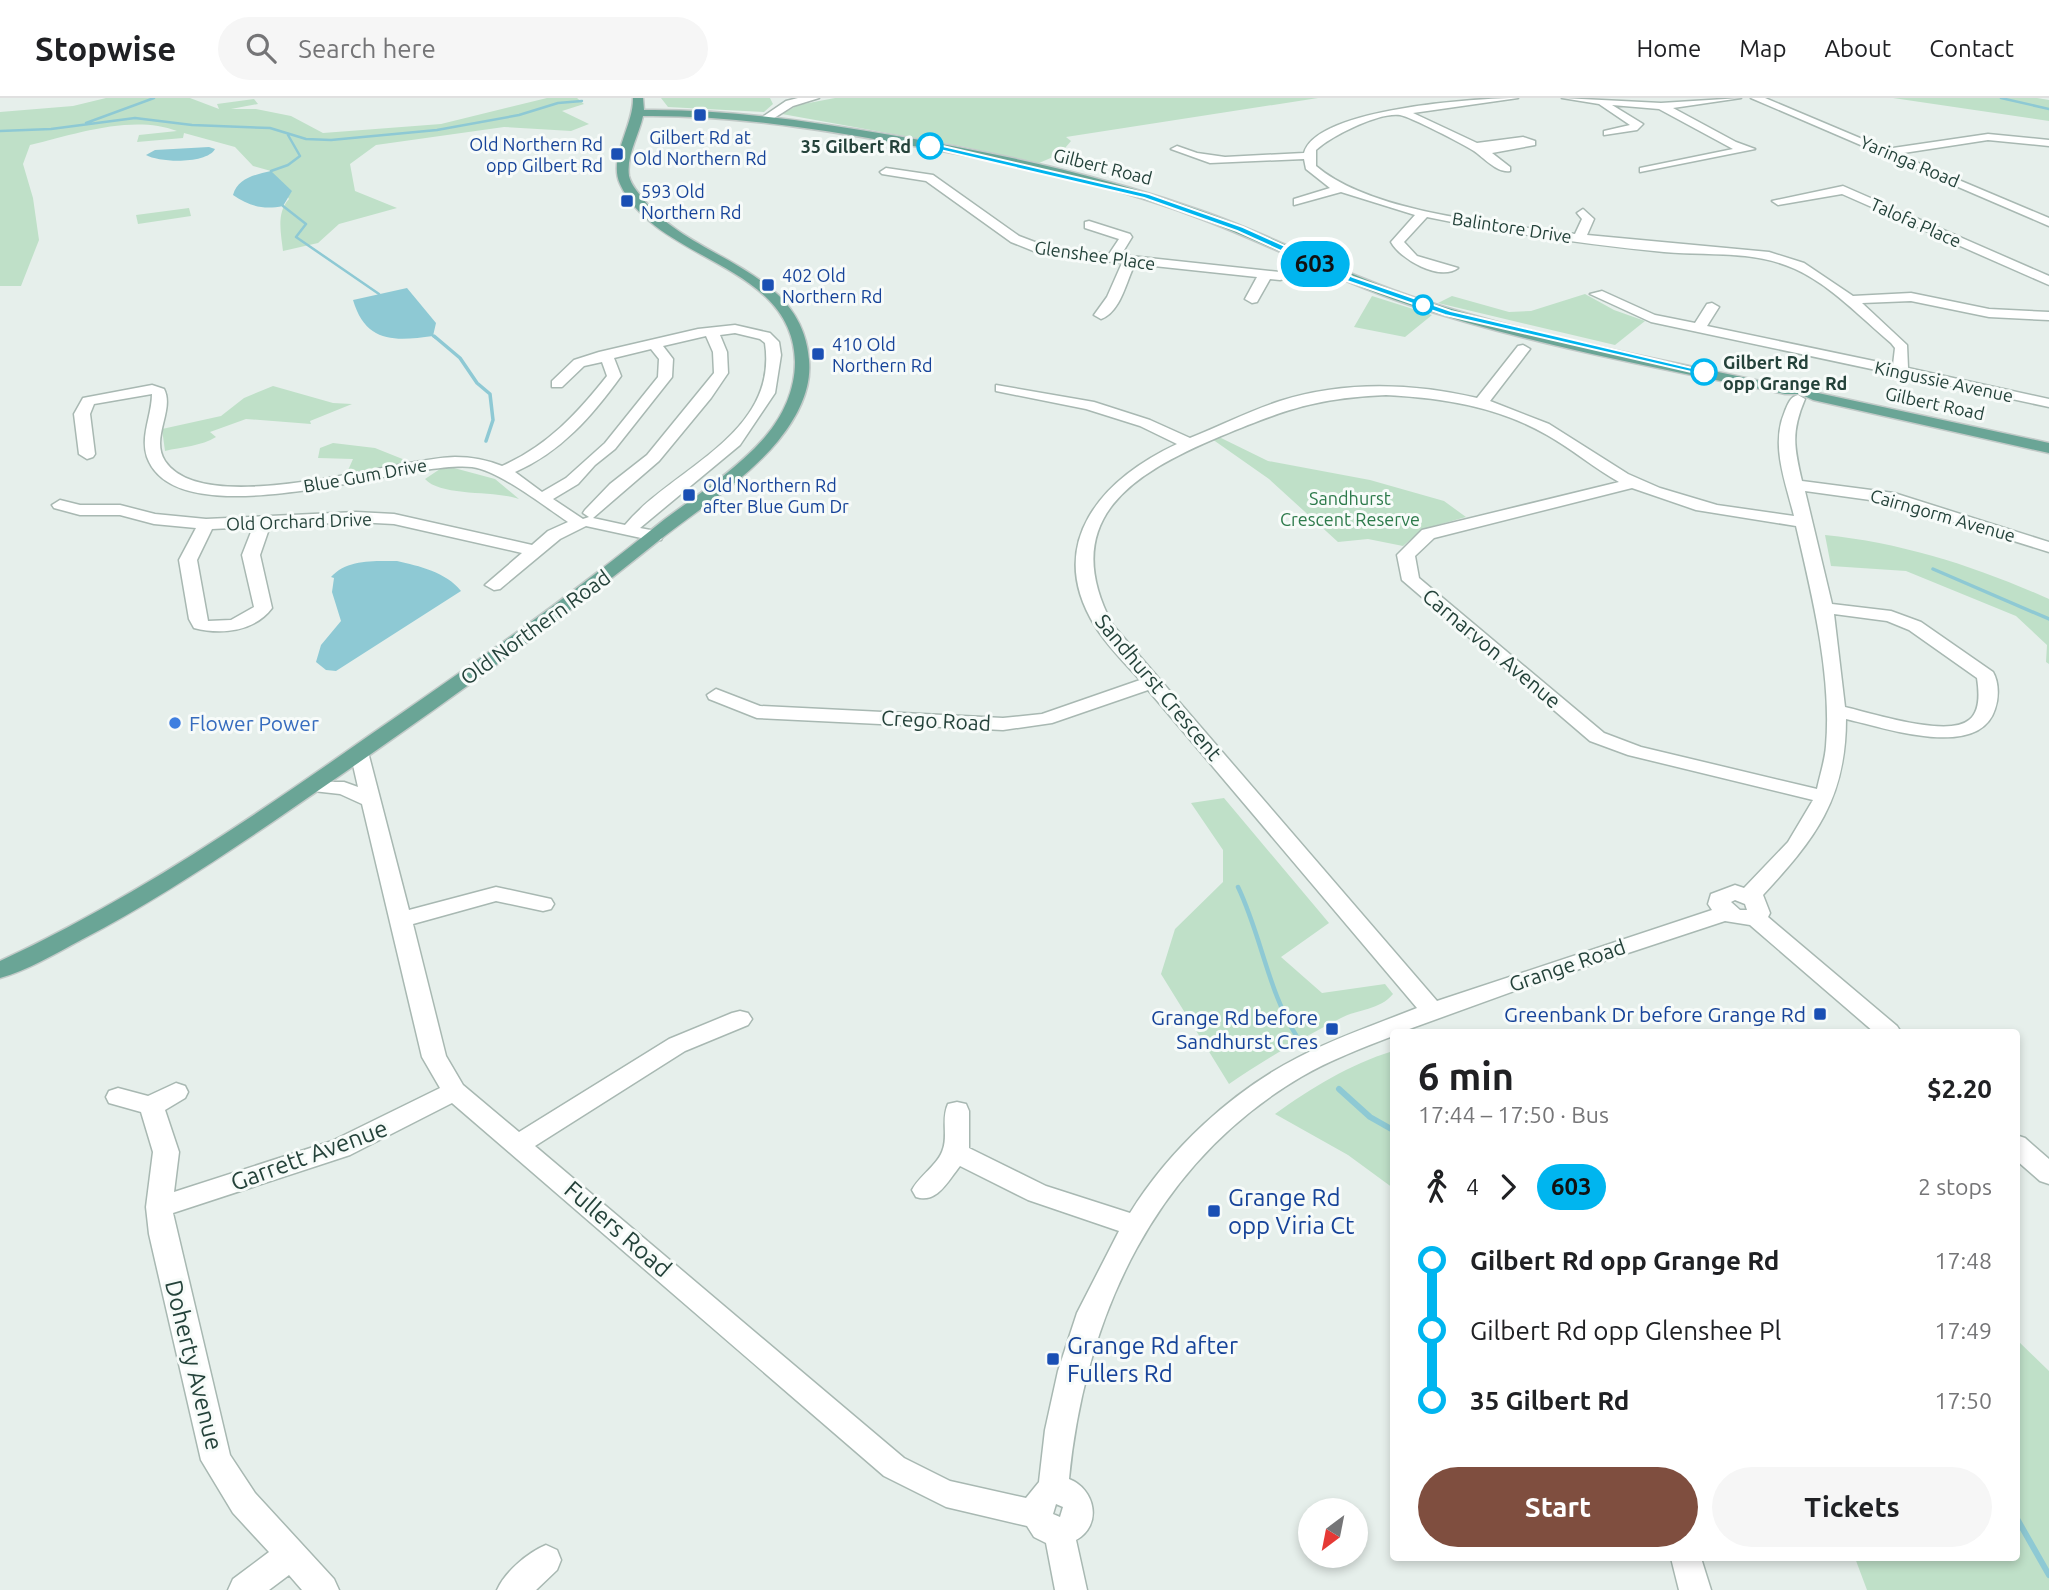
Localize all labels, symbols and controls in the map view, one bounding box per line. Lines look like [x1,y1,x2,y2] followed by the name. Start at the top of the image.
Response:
[218,17,708,80] search box
[242,29,280,67] icon: search
[35,30,176,67] text: Stopwise
[298,34,436,63] text: Search here
[1636,35,1701,62] text: Home
[1739,35,1786,62] text: Map
[1824,35,1891,62] text: About
[1929,35,2014,62] text: Contact
[692,107,708,123] marker: Gilbert Rd at Old Northern Rd
[633,127,767,168] place label: Gilbert Rd at Old Northern Rd
[1857,131,1963,191] street label: Yaringa Road
[917,133,943,159] marker: 35 Gilbert Rd
[469,134,603,175] place label: Old Northern Rd opp Gilbert Rd
[801,136,911,156] place label: 35 Gilbert Rd
[1052,144,1154,188] street label: Gilbert Road
[609,146,625,162] marker: Old Northern Rd opp Gilbert Rd
[641,181,741,222] place label: 593 Old Northern Rd
[619,193,635,209] marker: 593 Old Northern Rd
[1868,193,1964,251] street label: Talofa Place
[1451,208,1573,246] street label: Balintore Drive
[1033,237,1157,273] street label: Glenshee Place
[1275,241,1355,287] line badge: 603
[1295,250,1335,277] text: 603
[782,265,882,306] place label: 402 Old Northern Rd
[760,277,776,293] marker: 402 Old Northern Rd
[1413,295,1433,315] unlabelled marker
[832,334,932,375] place label: 410 Old Northern Rd
[810,346,826,362] marker: 410 Old Northern Rd
[1723,352,1847,393] place label: Gilbert Rd opp Grange Rd
[1873,357,2015,405] street label: Kingussie Avenue
[1691,359,1717,385] marker: Gilbert Rd opp Grange Rd
[1884,383,1986,423] street label: Gilbert Road
[302,454,428,496] street label: Blue Gum Drive
[703,475,849,516] place label: Old Northern Rd after Blue Gum Dr
[1868,485,2018,545] street label: Cairngorm Avenue
[681,487,697,503] marker: Old Northern Rd after Blue Gum Dr
[1280,488,1420,529] park label: Sandhurst Crescent Reserve
[226,508,372,534] street label: Old Orchard Drive
[455,565,615,689] street label: Old Northern Road
[1418,583,1566,713] street label: Carnarvon Avenue
[1091,609,1227,765] street label: Sandhurst Crescent
[880,705,992,735] street label: Crego Road
[189,711,319,735] place label: Flower Power
[167,715,183,731] marker: Flower Power
[1506,934,1628,996] street label: Grange Road
[1504,1002,1806,1026] place label: Greenbank Dr before Grange Rd
[1151,1005,1318,1053] place label: Grange Rd before Sandhurst Cres
[1812,1006,1828,1022] marker: Greenbank Dr before Grange Rd
[1324,1021,1340,1037] marker: Grange Rd before Sandhurst Cres
[1418,1055,1514,1097] text: 6 min
[1927,1074,1992,1103] text: $2.20
[1418,1102,1609,1127] text: 17:44 – 17:50 · Bus
[227,1114,391,1196] street label: Garrett Avenue
[1418,1168,1456,1206] icon: walk
[1489,1168,1527,1206] icon: forward
[1551,1173,1592,1200] text: 603
[1466,1174,1479,1199] text: 4
[1918,1174,1992,1199] text: 2 stops
[559,1175,677,1283] street label: Fullers Road
[1228,1184,1355,1239] place label: Grange Rd opp Viria Ct
[1206,1203,1222,1219] marker: Grange Rd opp Viria Ct
[1470,1246,1779,1275] text: Gilbert Rd opp Grange Rd
[1934,1248,1992,1273] text: 17:48
[160,1277,228,1453] street label: Doherty Avenue
[1470,1316,1781,1345] text: Gilbert Rd opp Glenshee Pl
[1934,1318,1992,1343] text: 17:49
[1067,1332,1238,1387] place label: Grange Rd after Fullers Rd
[1045,1351,1061,1367] marker: Grange Rd after Fullers Rd
[1470,1386,1629,1415] text: 35 Gilbert Rd
[1934,1388,1992,1413] text: 17:50
[1418,1467,1698,1547] button: Start
[1712,1467,1992,1547] button: Tickets
[1298,1498,1368,1568] north arrow
[1298,1498,1368,1568] map controls

